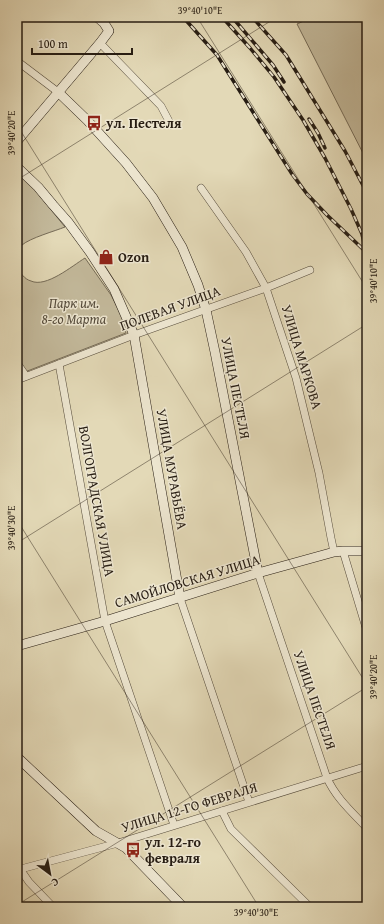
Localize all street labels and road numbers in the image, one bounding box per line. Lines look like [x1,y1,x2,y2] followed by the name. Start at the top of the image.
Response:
[117,280,224,335] street label: ПОЛЕВАЯ УЛИЦА
[277,302,327,412] street label: УЛИЦА МАРКОВА
[216,335,256,441] street label: УЛИЦА ПЕСТЕЛЯ
[152,407,193,531] street label: УЛИЦА МУРАВЬЁВА
[74,424,120,578] street label: ВОЛГОГРАДСКАЯ УЛИЦА
[112,549,262,613] street label: САМОЙЛОВСКАЯ УЛИЦА
[289,648,341,752] street label: УЛИЦА ПЕСТЕЛЯ
[118,777,260,837] street label: УЛИЦА 12-ГО ФЕВРАЛЯ

